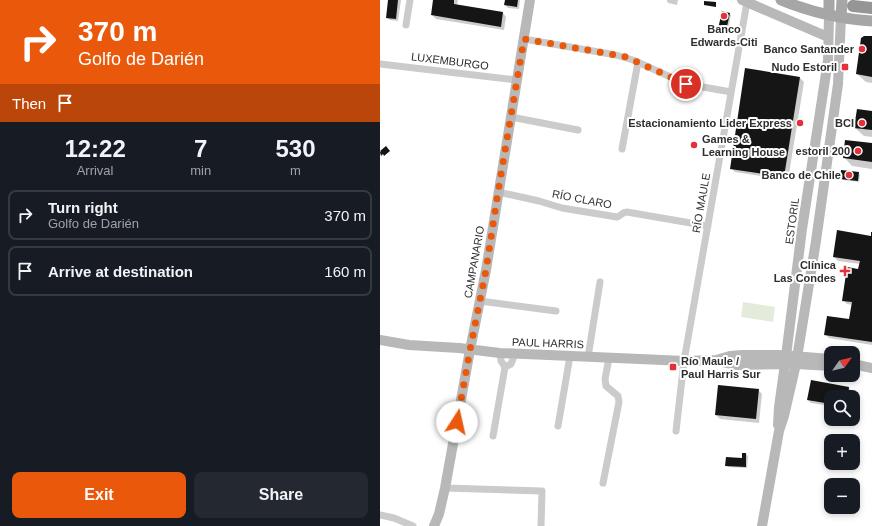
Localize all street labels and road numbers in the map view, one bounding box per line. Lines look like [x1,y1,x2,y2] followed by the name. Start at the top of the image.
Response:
[410,50,490,72] street label: LUXEMBURGO
[690,172,712,234] street label: RÍO MAULE
[551,187,613,211] street label: RÍO CLARO
[783,197,801,245] street label: ESTORIL
[462,225,486,299] street label: CAMPANARIO
[512,336,584,350] street label: PAUL HARRIS

